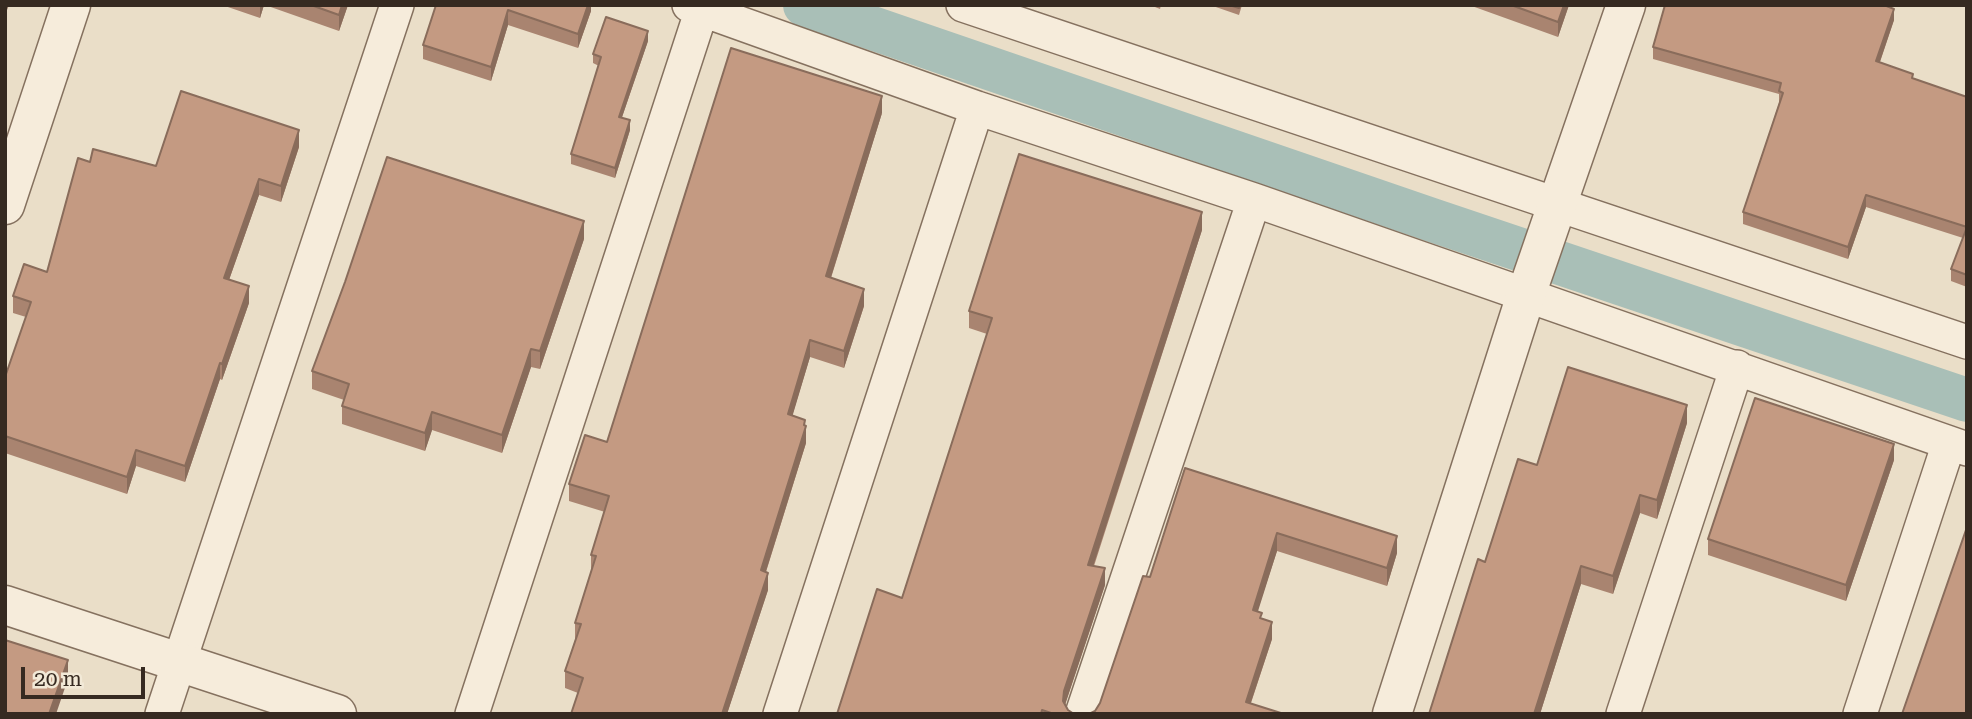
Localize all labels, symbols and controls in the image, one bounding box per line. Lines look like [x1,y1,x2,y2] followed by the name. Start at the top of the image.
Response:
[24,652,149,696] scale bar
[34,667,82,691] text: 20 m

